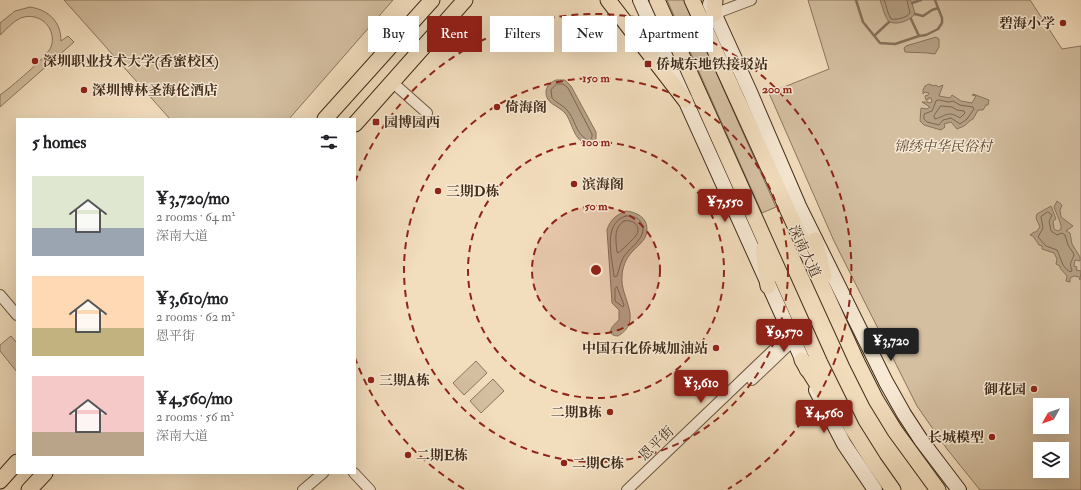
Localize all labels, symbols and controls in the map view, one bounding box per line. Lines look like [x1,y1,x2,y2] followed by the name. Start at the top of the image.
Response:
[999,15,1055,32] place label: 碧海小学
[368,16,419,52] chip: Buy
[427,16,482,52] chip: Rent
[490,16,554,52] chip: Filters
[562,16,617,52] chip: New
[625,16,713,52] chip: Apartment
[1058,18,1068,28] marker: 碧海小学
[43,53,219,70] place label: 深圳职业技术大学(香蜜校区)
[30,56,40,66] marker: 深圳职业技术大学(香蜜校区)
[656,56,768,73] place label: 侨城东地铁接驳站
[643,59,653,69] marker: 侨城东地铁接驳站
[582,71,610,86] text: 150 m
[92,82,218,99] place label: 深圳博林圣海伦酒店
[762,82,793,97] text: 200 m
[79,85,89,95] marker: 深圳博林圣海伦酒店
[505,99,547,116] place label: 倚海阁
[492,102,502,112] marker: 倚海阁
[384,114,440,131] place label: 园博园西
[371,117,381,127] marker: 园博园西
[318,131,340,153] icon: filters
[32,132,86,153] text: 5 homes
[582,135,611,150] text: 100 m
[894,138,994,155] park label: 锦绣中华民俗村
[582,176,624,193] place label: 滨海阁
[569,179,579,189] marker: 滨海阁
[446,183,499,200] place label: 三期D栋
[433,186,443,196] marker: 三期D栋
[156,188,230,209] text: ¥3,720/mo
[692,189,758,223] pin: ¥7,550
[64,192,112,240] icon: home
[707,194,743,210] text: ¥7,550
[584,199,608,214] text: 50 m
[156,209,235,225] text: 2 rooms · 64 m²
[785,222,824,280] street label: 深南大道
[156,228,208,244] text: 深南大道
[589,263,603,277] centre of rings
[156,288,228,309] text: ¥3,610/mo
[64,292,112,340] icon: home
[156,309,235,325] text: 2 rooms · 62 m²
[751,319,817,353] pin: ¥9,570
[765,324,803,340] text: ¥9,570
[156,328,195,344] text: 恩平街
[858,328,924,362] pin: ¥3,720
[873,333,909,349] text: ¥3,720
[582,340,708,357] place label: 中国石化侨城加油站
[711,343,721,353] marker: 中国石化侨城加油站
[668,370,734,404] pin: ¥3,610
[379,372,430,389] place label: 三期A栋
[366,375,376,385] marker: 三期A栋
[683,375,719,391] text: ¥3,610
[984,381,1026,398] place label: 御花园
[1029,384,1039,394] marker: 御花园
[156,388,233,409] text: ¥4,560/mo
[64,392,112,440] icon: home
[1033,398,1069,434] north arrow
[1033,398,1069,478] map controls
[791,400,857,434] pin: ¥4,560
[551,404,602,421] place label: 二期B栋
[805,405,843,421] text: ¥4,560
[605,407,615,417] marker: 二期B栋
[156,409,234,425] text: 2 rooms · 56 m²
[635,423,677,464] street label: 恩平街
[156,428,208,444] text: 深南大道
[928,429,984,446] place label: 长城模型
[987,432,997,442] marker: 长城模型
[1033,442,1069,478] button: layers
[416,447,468,464] place label: 二期E栋
[403,450,413,460] marker: 二期E栋
[572,455,624,472] place label: 二期C栋
[559,458,569,468] marker: 二期C栋

